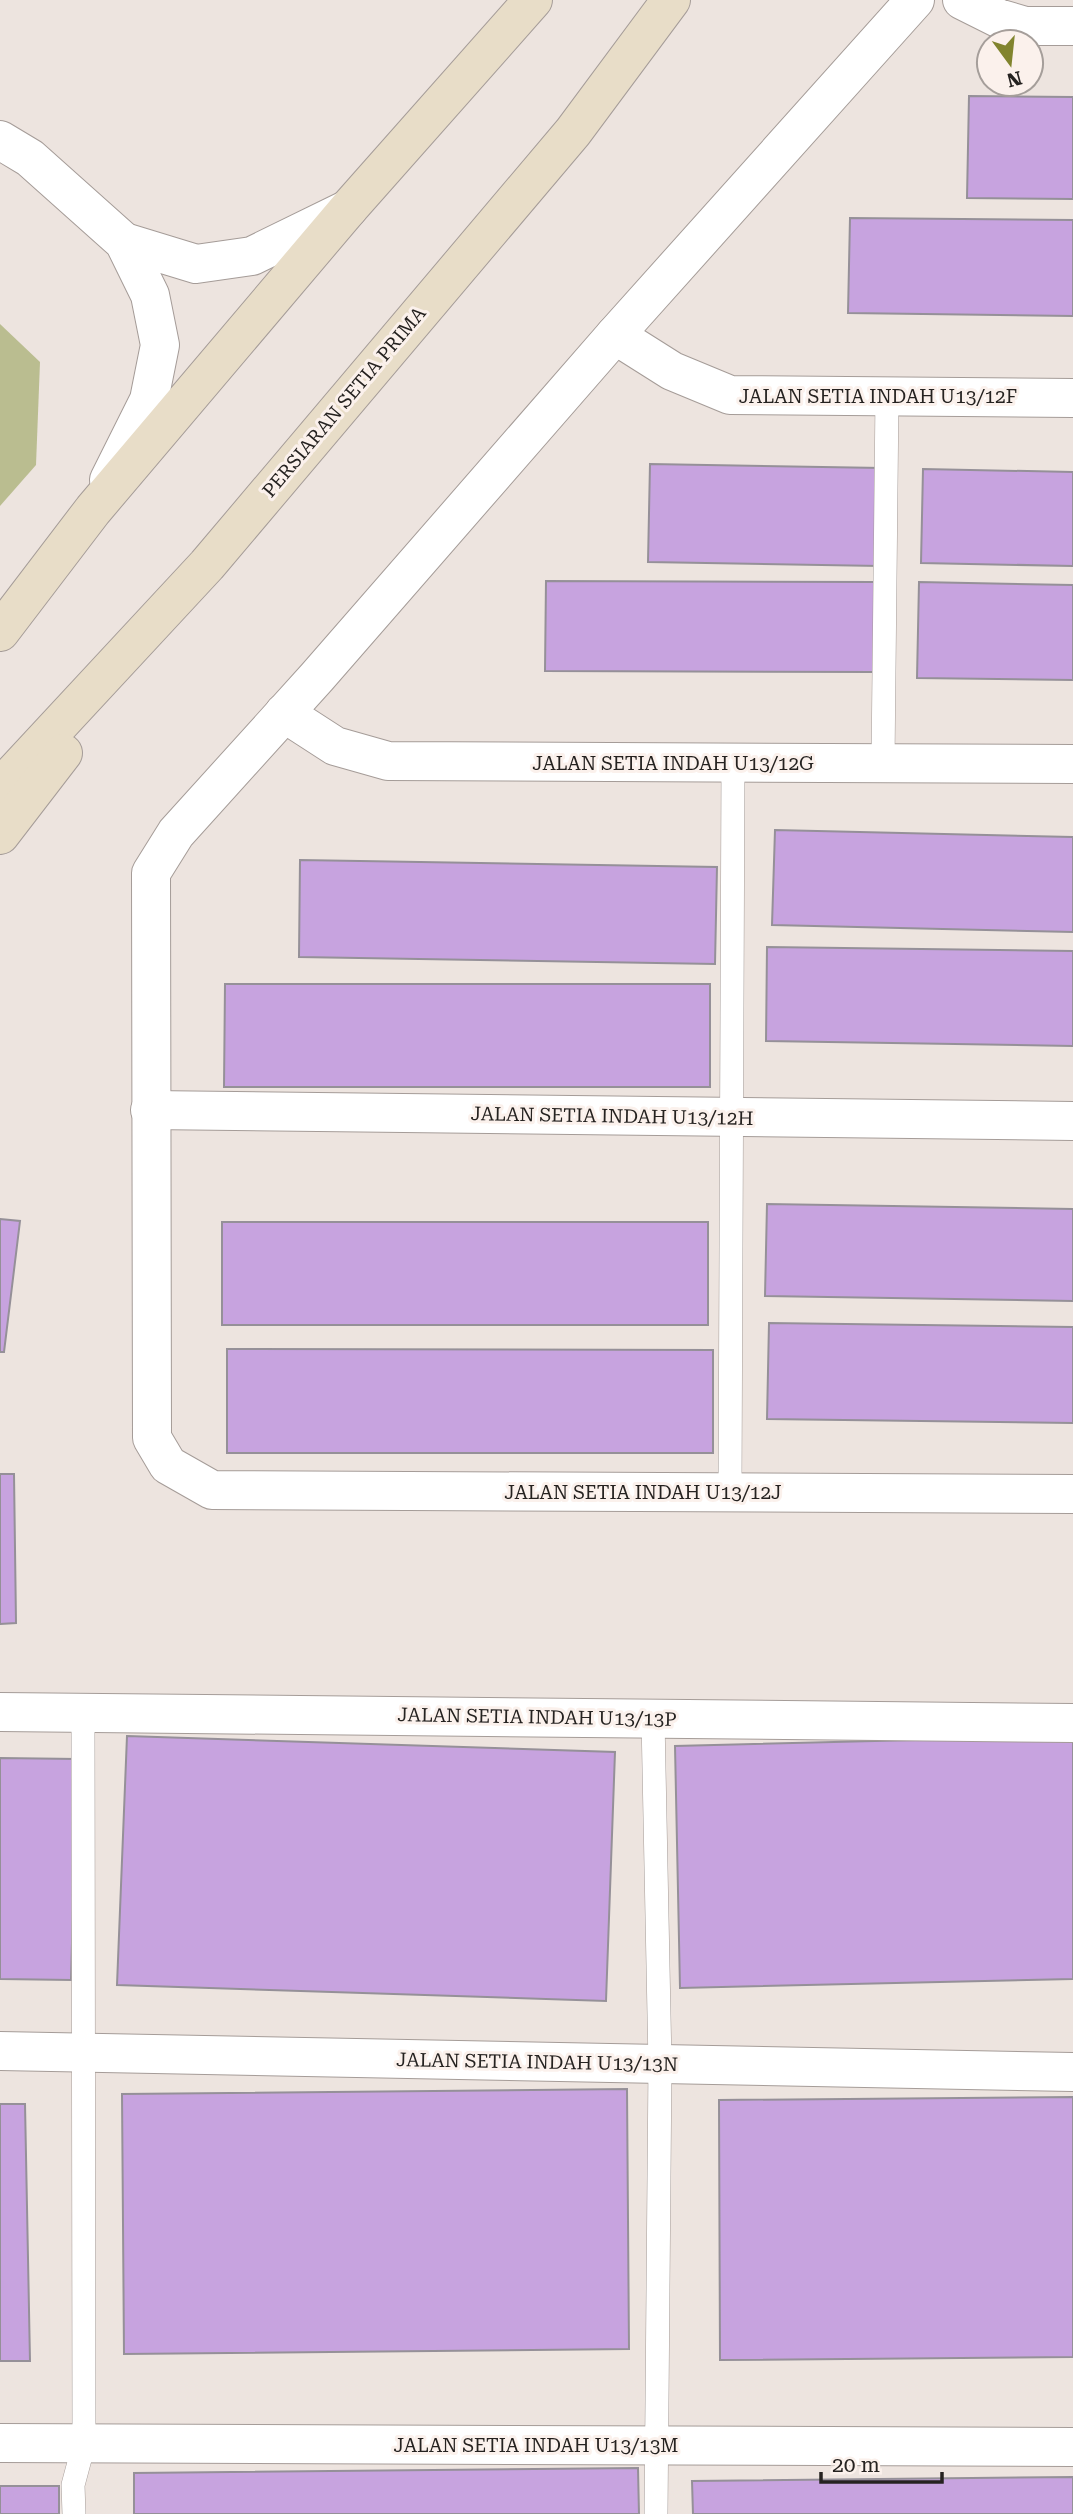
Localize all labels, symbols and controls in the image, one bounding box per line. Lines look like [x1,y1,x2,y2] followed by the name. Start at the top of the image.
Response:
[975,28,1045,98] north arrow
[1004,66,1024,92] text: N
[257,301,431,502] street label: PERSIARAN SETIA PRIMA
[739,385,1017,408] street label: JALAN SETIA INDAH U13/12F
[532,752,814,775] street label: JALAN SETIA INDAH U13/12G
[470,1102,754,1130] street label: JALAN SETIA INDAH U13/12H
[504,1481,782,1504] street label: JALAN SETIA INDAH U13/12J
[397,1703,677,1731] street label: JALAN SETIA INDAH U13/13P
[396,2048,678,2076] street label: JALAN SETIA INDAH U13/13N
[394,2434,678,2457] street label: JALAN SETIA INDAH U13/13M
[821,2440,942,2484] scale bar
[832,2453,880,2477] text: 20 m

